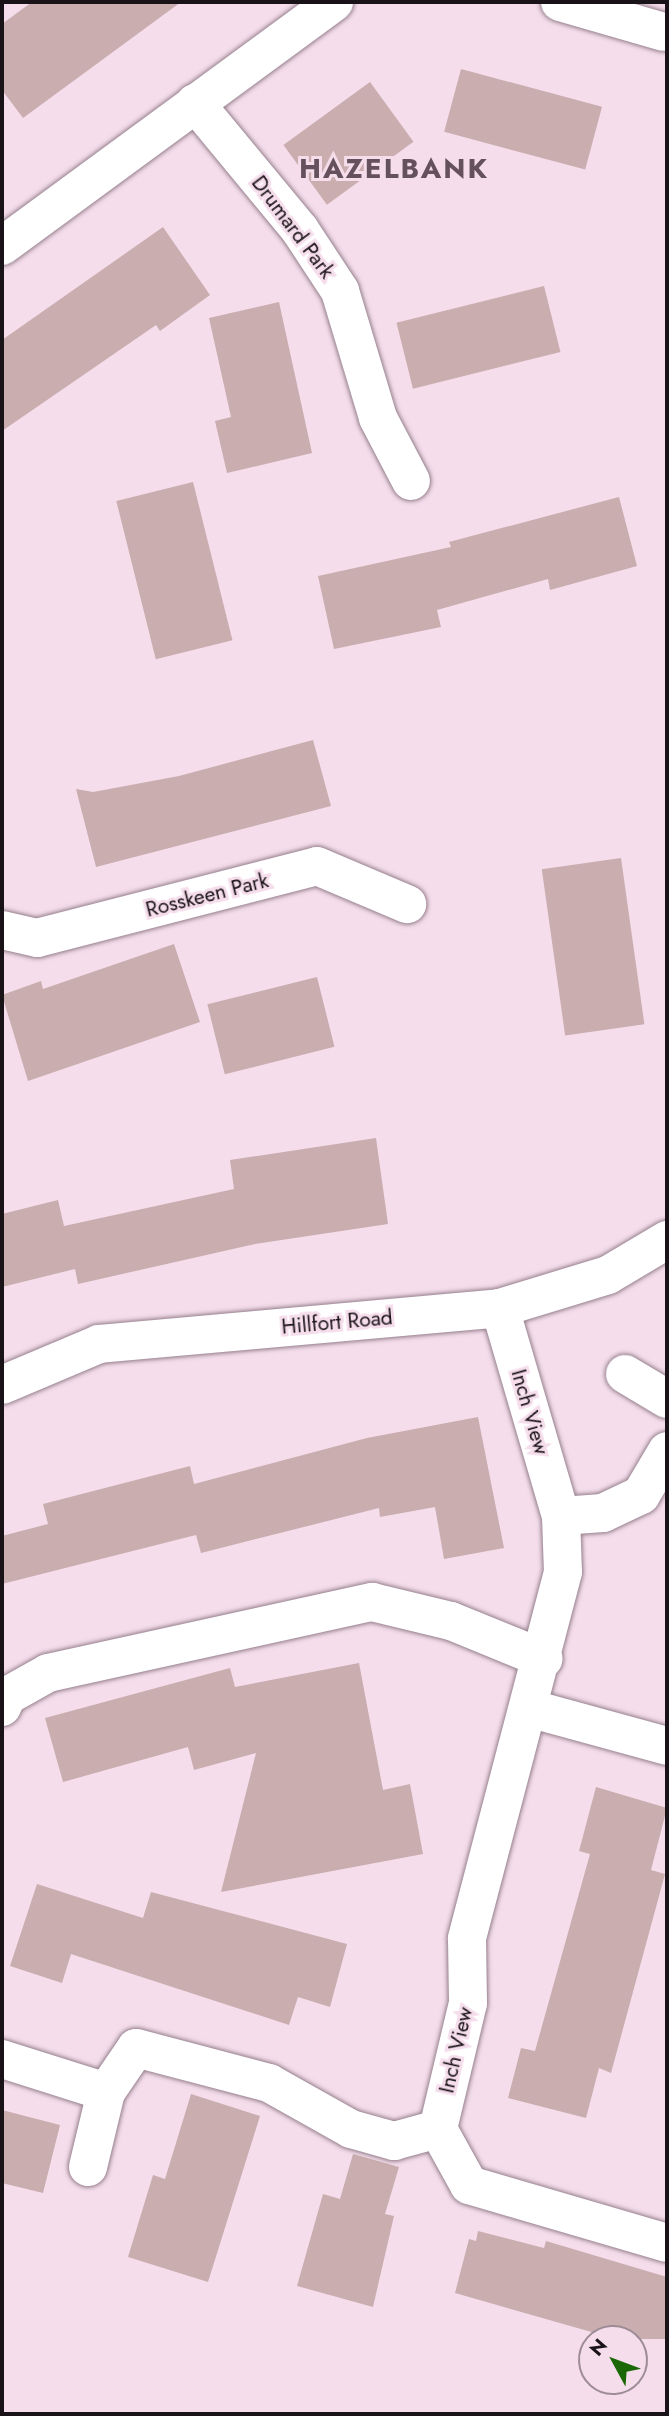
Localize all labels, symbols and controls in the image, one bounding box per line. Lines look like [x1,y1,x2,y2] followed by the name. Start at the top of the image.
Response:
[300,152,488,186] district label: HAZELBANK
[246,171,340,283] street label: Drumard Park
[143,868,271,922] street label: Rosskeen Park
[280,1305,394,1339] street label: Hillfort Road
[506,1366,554,1458] street label: Inch View
[434,2004,478,2096] street label: Inch View
[578,2325,648,2395] north arrow
[583,2333,613,2362] text: N

